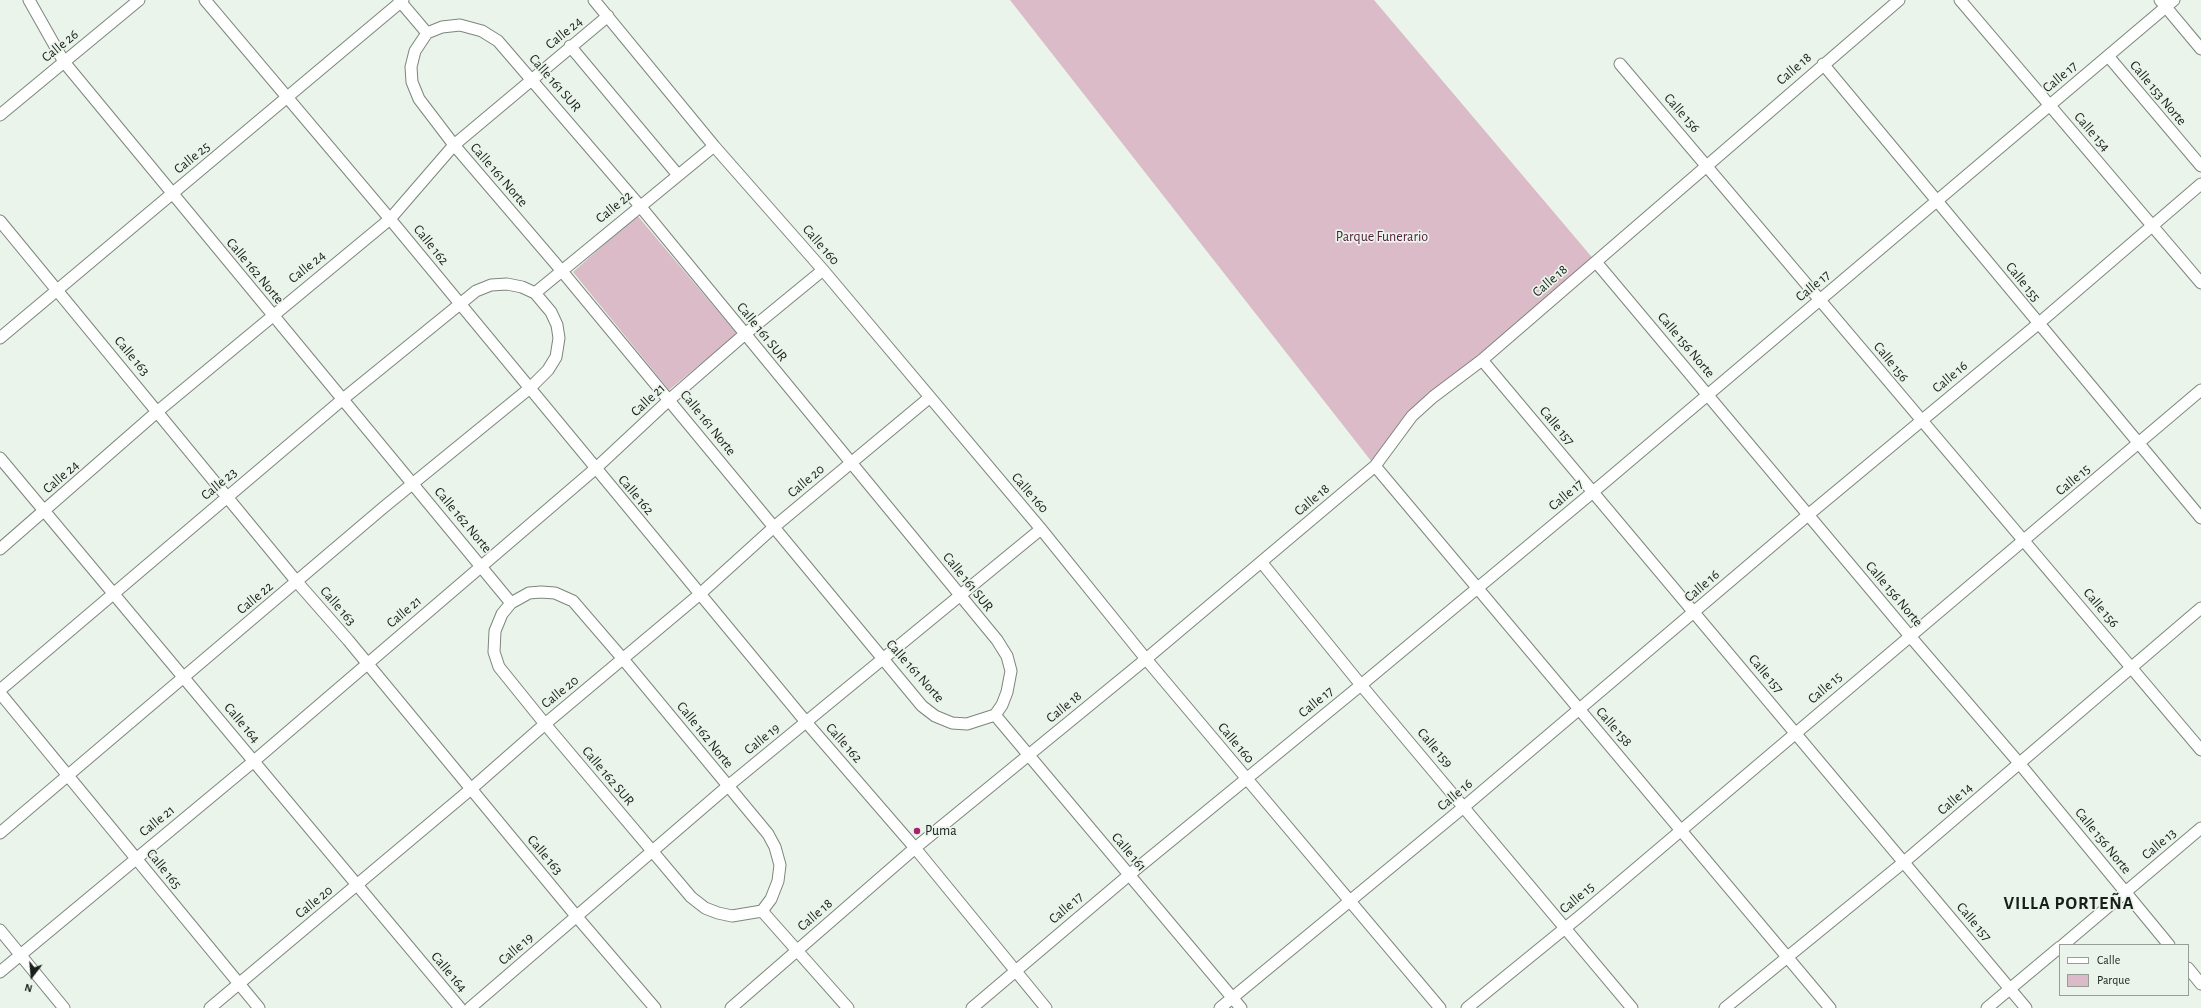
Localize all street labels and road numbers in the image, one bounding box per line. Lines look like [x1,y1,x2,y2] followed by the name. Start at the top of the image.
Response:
[542,13,586,53] street label: Calle 24
[38,26,82,66] street label: Calle 26
[1773,49,1815,89] street label: Calle 18
[525,51,585,115] street label: Calle 161 SUR
[2126,57,2190,129] street label: Calle 153 Norte
[2039,58,2081,96] street label: Calle 17
[1660,90,1704,136] street label: Calle 156
[2070,109,2114,155] street label: Calle 154
[171,138,213,178] street label: Calle 25
[467,140,531,210] street label: Calle 161 Norte
[592,187,636,227] street label: Calle 22
[410,221,452,269] street label: Calle 162
[799,221,843,269] street label: Calle 160
[223,235,287,307] street label: Calle 162 Norte
[285,247,329,287] street label: Calle 24
[2002,259,2044,305] street label: Calle 155
[1529,261,1571,301] street label: Calle 18
[1792,267,1834,305] street label: Calle 17
[733,299,791,365] street label: Calle 161 SUR
[1654,309,1718,381] street label: Calle 156 Norte
[111,333,153,379] street label: Calle 163
[1870,339,1912,385] street label: Calle 156
[1929,357,1971,397] street label: Calle 16
[627,380,669,420] street label: Calle 21
[677,387,739,459] street label: Calle 161 Norte
[1536,403,1578,449] street label: Calle 157
[39,457,83,497] street label: Calle 24
[784,461,828,501] street label: Calle 20
[2052,461,2094,499] street label: Calle 15
[198,464,240,504] street label: Calle 23
[1008,469,1052,517] street label: Calle 160
[614,472,658,518] street label: Calle 162
[1545,476,1587,514] street label: Calle 17
[1291,480,1333,520] street label: Calle 18
[431,484,495,556] street label: Calle 162 Norte
[939,549,997,615] street label: Calle 161 SUR
[1862,558,1926,630] street label: Calle 156 Norte
[1681,566,1723,606] street label: Calle 16
[233,578,277,618] street label: Calle 22
[316,583,360,629] street label: Calle 163
[2080,585,2122,631] street label: Calle 156
[383,593,425,631] street label: Calle 21
[882,636,948,706] street label: Calle 161 Norte
[1745,651,1787,697] street label: Calle 157
[1804,669,1846,707] street label: Calle 15
[538,672,582,712] street label: Calle 20
[1295,683,1337,721] street label: Calle 17
[1043,688,1085,726] street label: Calle 18
[673,698,737,772] street label: Calle 162 Norte
[220,699,264,747] street label: Calle 164
[1592,704,1636,750] street label: Calle 158
[1214,719,1258,767] street label: Calle 160
[741,720,783,758] street label: Calle 19
[822,720,866,766] street label: Calle 162
[1414,725,1456,771] street label: Calle 159
[578,743,638,809] street label: Calle 162 SUR
[1434,775,1476,815] street label: Calle 16
[1934,779,1976,819] street label: Calle 14
[136,802,178,840] street label: Calle 21
[2071,805,2135,877] street label: Calle 156 Norte
[2138,825,2180,863] street label: Calle 13
[1108,829,1150,875] street label: Calle 161
[524,832,566,878] street label: Calle 163
[143,846,185,892] street label: Calle 165
[1556,879,1598,917] street label: Calle 15
[292,882,336,922] street label: Calle 20
[1045,889,1087,927] street label: Calle 17
[794,895,836,935] street label: Calle 18
[1953,899,1995,945] street label: Calle 157
[495,929,537,969] street label: Calle 19
[427,948,471,996] street label: Calle 164

